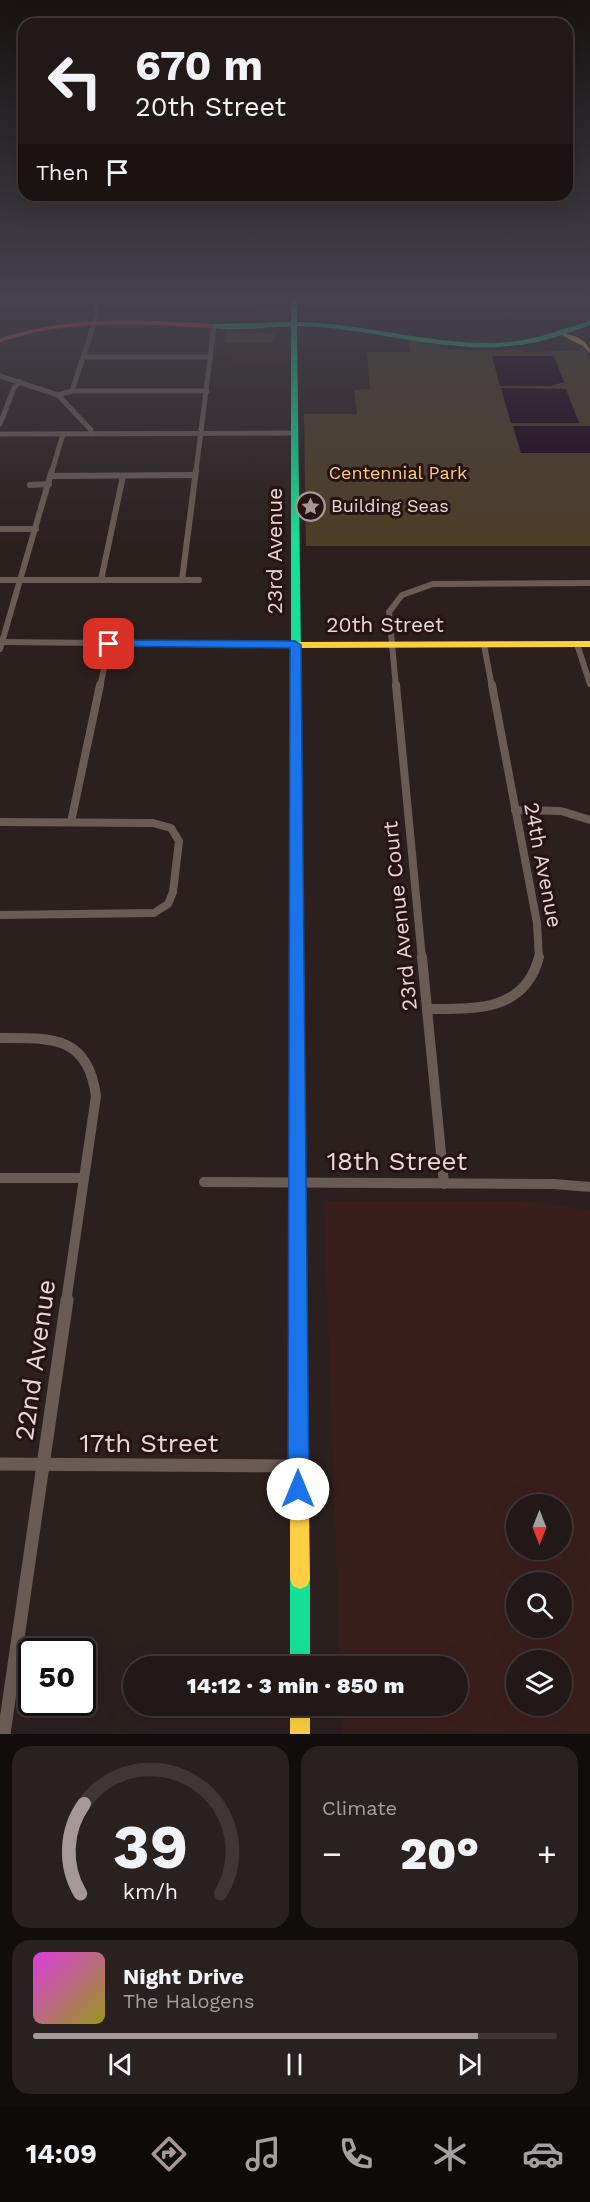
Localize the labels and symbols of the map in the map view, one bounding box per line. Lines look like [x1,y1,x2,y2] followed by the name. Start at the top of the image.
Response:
[329,462,467,483] park label: Centennial Park
[262,488,287,614] street label: 23rd Avenue
[294,490,326,522] place icon: Building Seas
[331,495,449,516] place label: Building Seas
[326,612,444,637] street label: 20th Street
[83,618,134,669] pin
[519,800,568,930] street label: 24th Avenue
[377,820,422,1012] street label: 23rd Avenue Court
[327,1146,467,1176] street label: 18th Street
[9,1277,61,1443] street label: 22nd Avenue
[80,1428,219,1458] street label: 17th Street
[266,1457,330,1521] position arrow
[506,1494,572,1560] north arrow
[18,1638,96,1716] speed limit sign: 50

